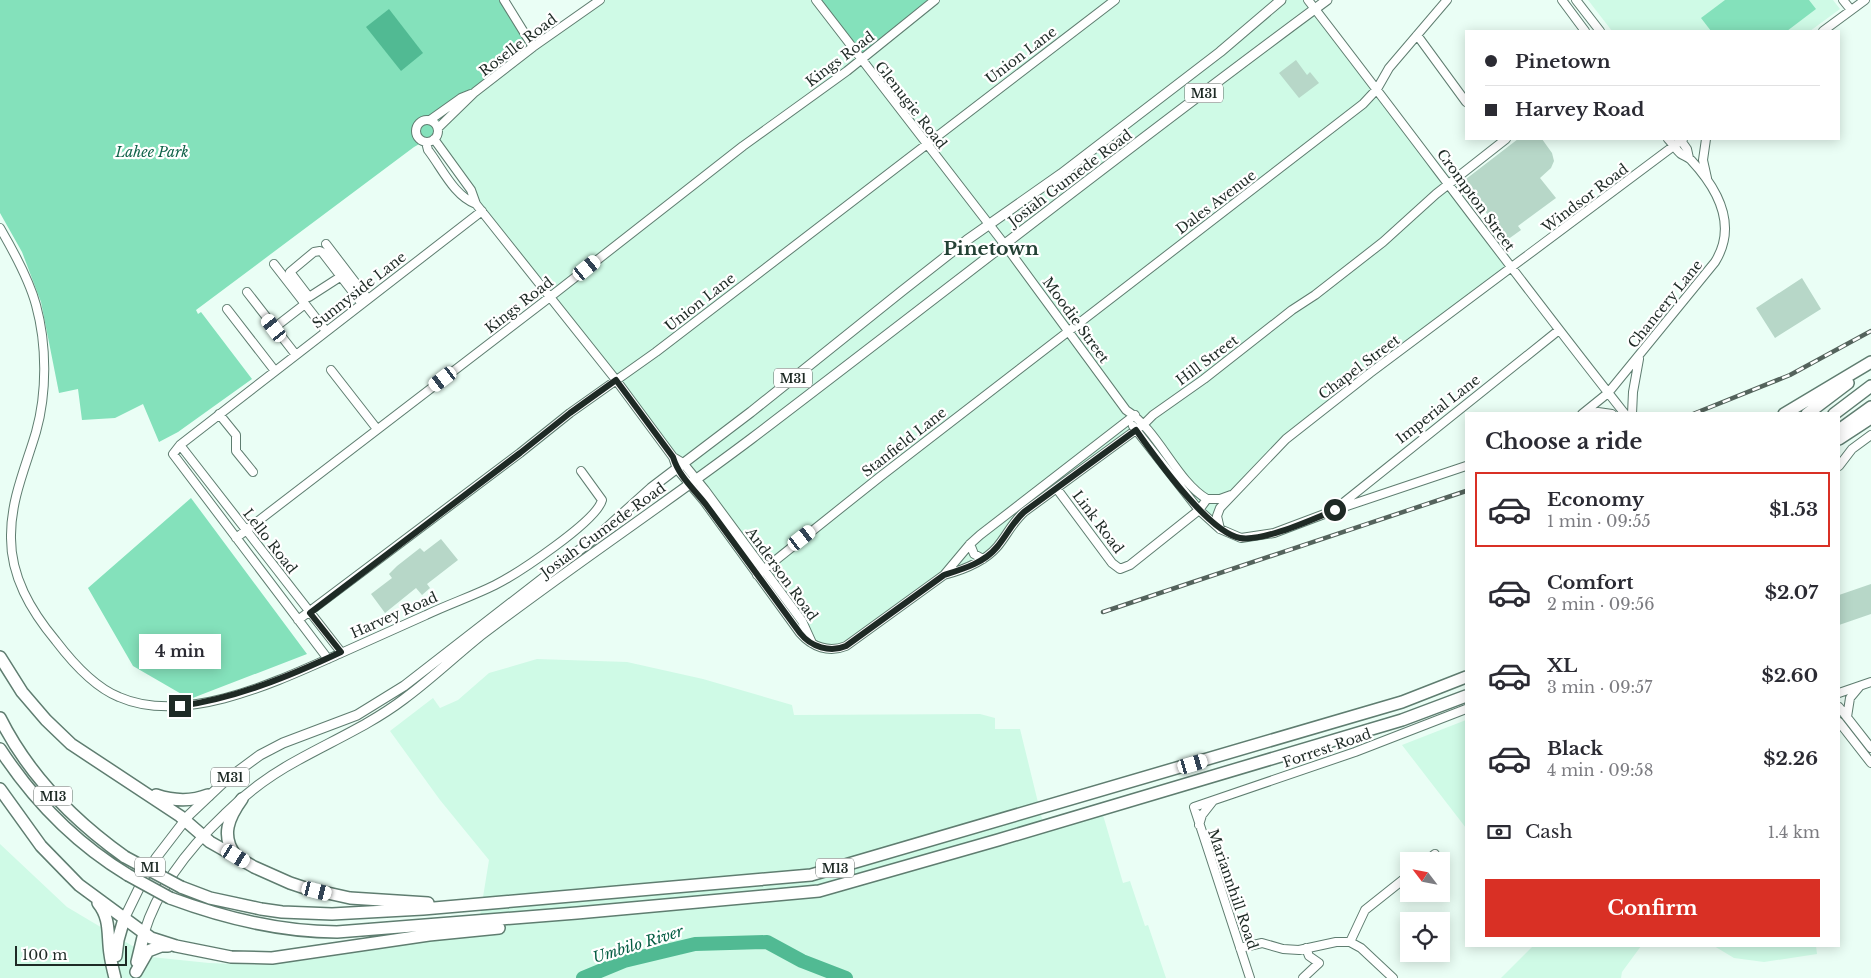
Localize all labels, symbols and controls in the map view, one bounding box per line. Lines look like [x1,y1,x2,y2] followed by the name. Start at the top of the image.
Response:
[476,10,561,80] street label: Roselle Road
[982,22,1060,88] street label: Union Lane
[802,27,878,91] street label: Kings Road
[1515,50,1611,73] text: Pinetown
[871,58,951,153] street label: Glenugie Road
[1185,84,1223,102] road number: M31
[1515,98,1644,121] text: Harvey Road
[1003,125,1136,232] street label: Josiah Gumede Road
[115,143,188,161] park label: Lahee Park
[1433,145,1519,255] street label: Crompton Street
[1538,159,1632,237] street label: Windsor Road
[1172,166,1260,238] street label: Dales Avenue
[943,237,1039,260] district label: Pinetown
[308,248,410,332] street label: Sunnyside Lane
[570,253,603,283] car
[1624,256,1706,352] street label: Chancery Lane
[661,269,739,335] street label: Union Lane
[481,273,557,337] street label: Kings Road
[1039,274,1114,367] street label: Moodie Street
[258,312,289,344] car
[1172,330,1242,389] street label: Hill Street
[1315,330,1404,403] street label: Chapel Street
[426,364,459,394] car
[774,368,812,388] road number: M31
[1392,371,1484,447] street label: Imperial Lane
[858,403,950,481] street label: Stanfield Lane
[1485,428,1642,455] text: Choose a ride
[535,478,669,583] street label: Josiah Gumede Road
[1068,487,1128,558] street label: Link Road
[1487,487,1532,532] icon: car
[1547,488,1644,511] text: Economy
[1769,498,1818,521] text: $1.53
[1324,499,1346,521] route start
[239,505,301,578] street label: Lello Road
[1547,511,1651,531] text: 1 min · 09:55
[741,523,822,625] street label: Anderson Road
[785,523,818,553] car
[1487,570,1532,615] icon: car
[1547,571,1634,594] text: Comfort
[1765,581,1818,604] text: $2.07
[348,588,441,642] street label: Harvey Road
[1547,594,1655,614] text: 2 min · 09:56
[139,634,221,668] callout: 4 min
[155,641,205,661] text: 4 min
[1487,653,1532,698] icon: car
[1547,654,1577,677] text: XL
[1762,664,1818,687] text: $2.60
[1547,677,1652,697] text: 3 min · 09:57
[169,695,191,717] route end
[1281,724,1374,772] street label: Forrest Road
[1487,736,1532,781] icon: car
[1547,737,1603,760] text: Black
[1763,747,1818,770] text: $2.26
[1176,753,1209,775] car
[1547,760,1653,780] text: 4 min · 09:58
[211,768,249,786] road number: M31
[34,786,72,806] road number: M13
[1485,818,1513,846] icon: cash
[1525,820,1572,843] text: Cash
[1768,822,1820,842] text: 1.4 km
[1204,826,1262,952] street label: Mariannhill Road
[219,842,252,870] car
[1400,852,1450,902] north arrow
[1400,852,1450,962] map controls
[135,858,165,876] road number: M1
[816,858,854,878] road number: M13
[1485,879,1820,937] button: Confirm
[300,880,333,902] car
[1400,912,1450,962] button: locate
[590,921,687,967] water label: Umbilo River
[15,943,128,966] scale bar
[22,946,67,964] text: 100 m

